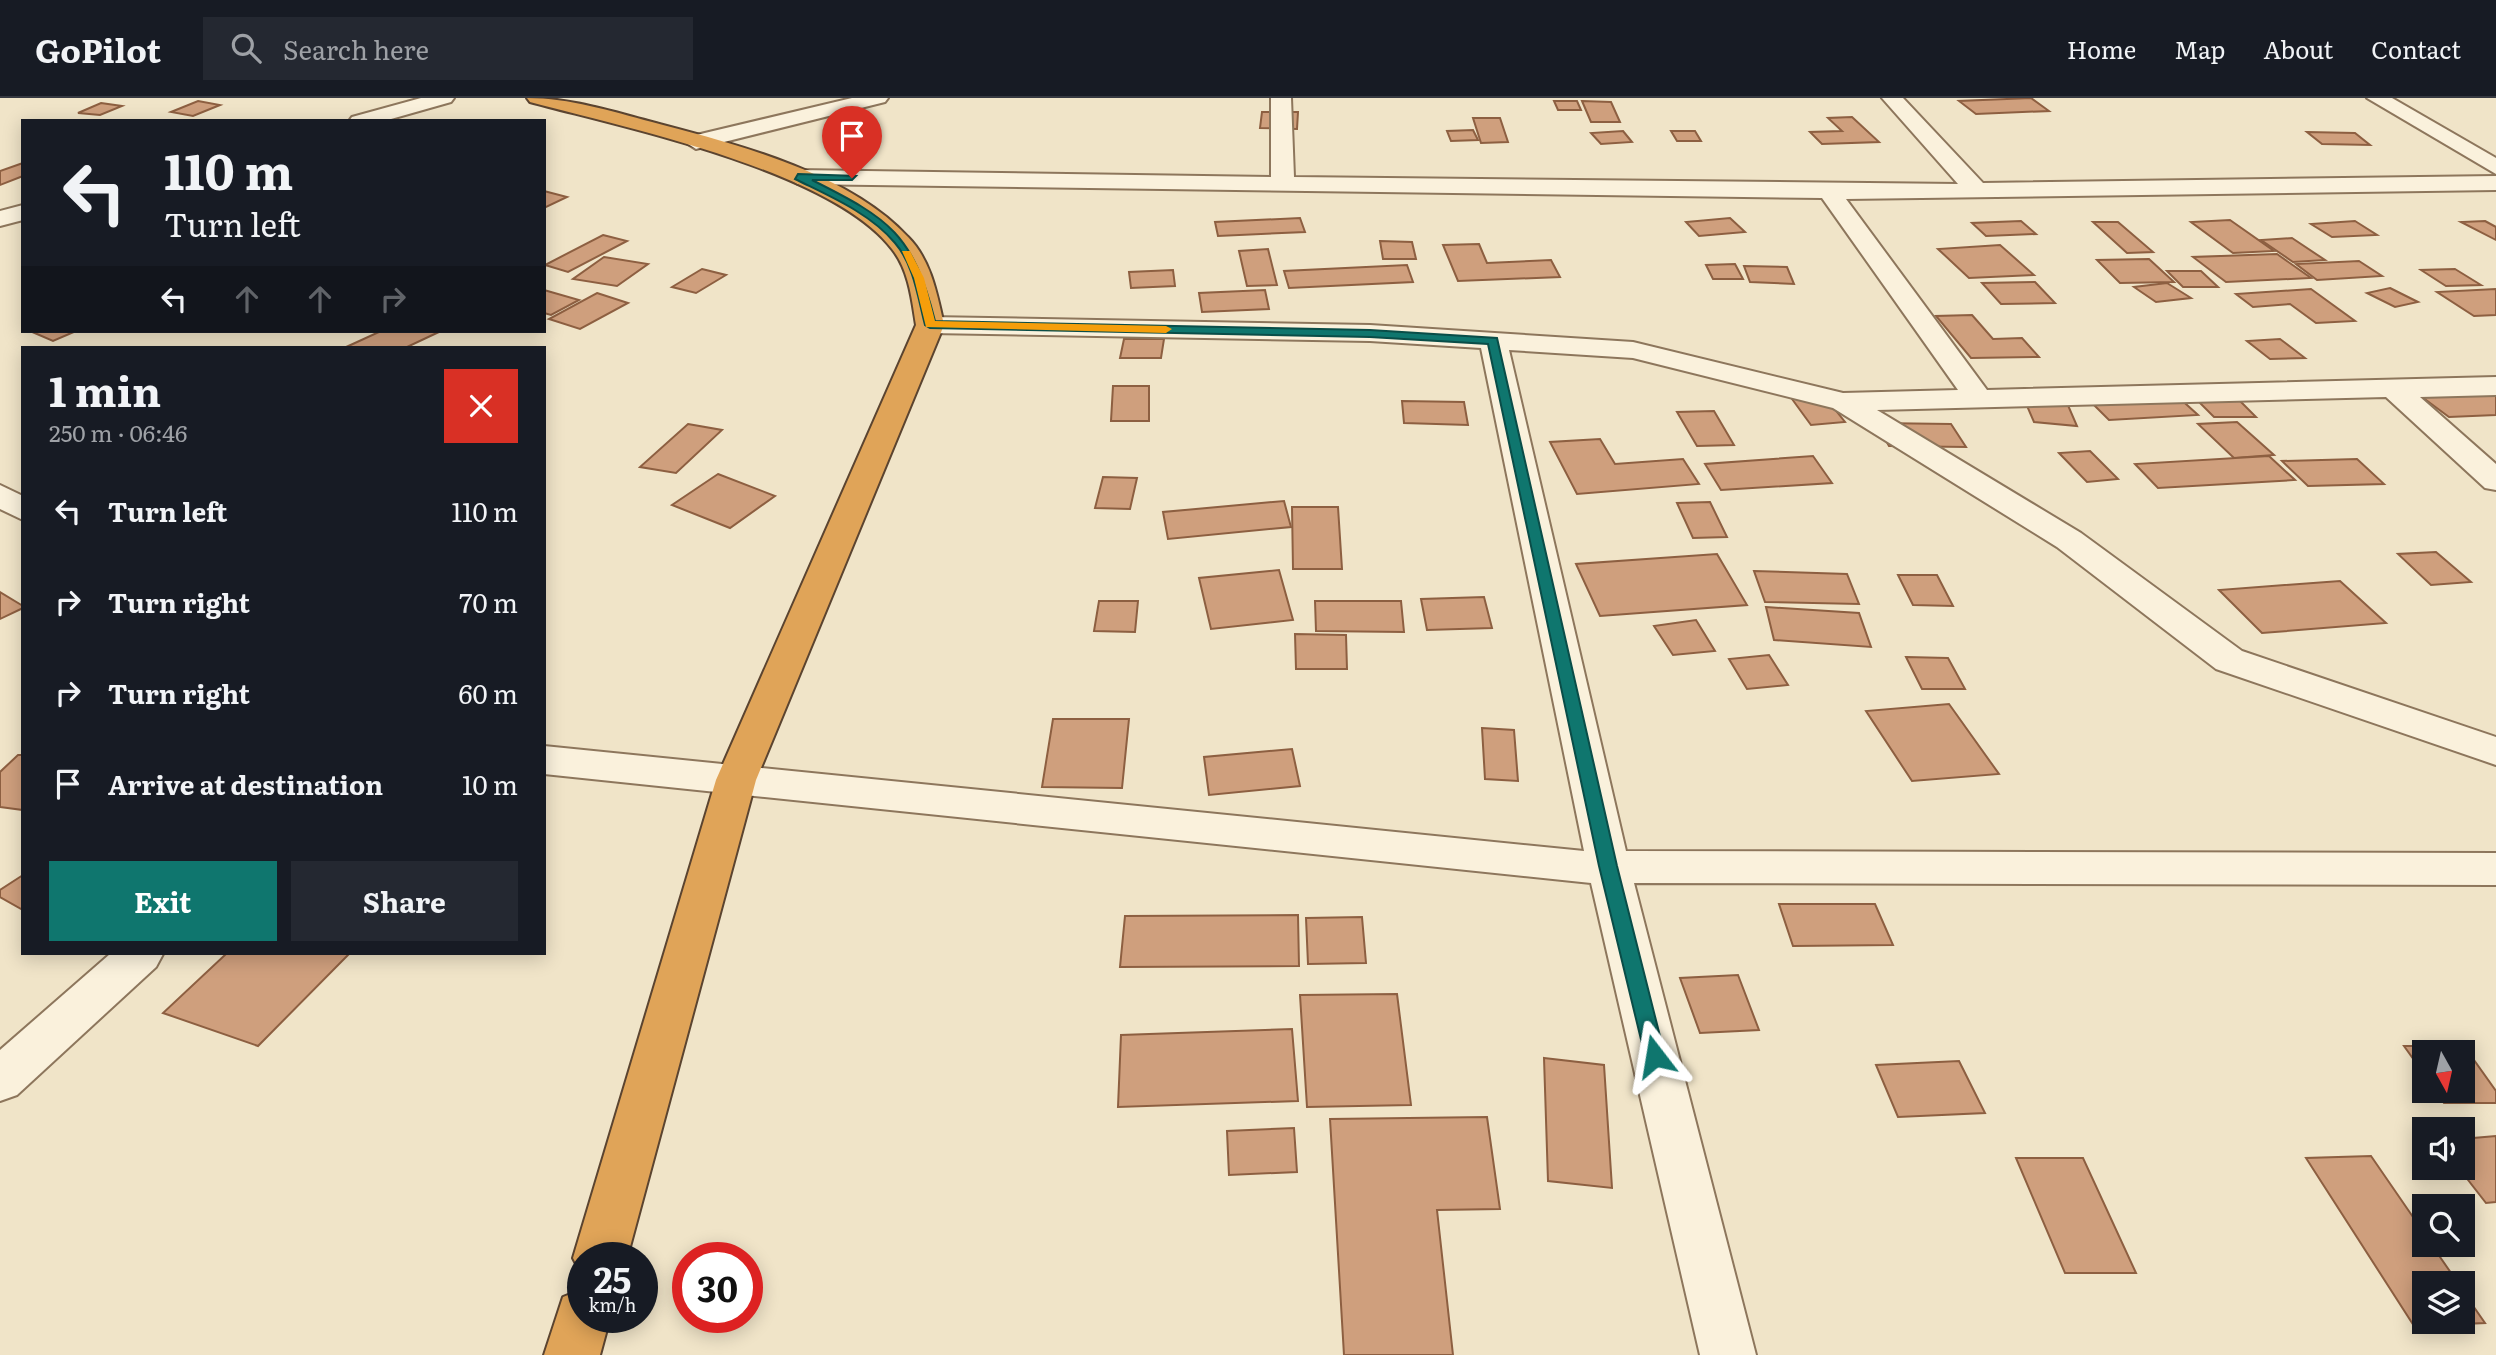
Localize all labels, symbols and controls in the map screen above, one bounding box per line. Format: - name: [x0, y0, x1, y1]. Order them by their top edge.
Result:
- search box: [203, 17, 693, 80]
- text: GoPilot: [35, 24, 161, 73]
- icon: search: [227, 29, 265, 67]
- text: Search here: [283, 29, 429, 68]
- text: Home: [2067, 31, 2136, 66]
- text: Map: [2174, 31, 2225, 66]
- text: About: [2263, 31, 2333, 66]
- text: Contact: [2371, 31, 2461, 66]
- pin: [822, 106, 882, 178]
- icon: arrive: [833, 117, 871, 155]
- text: 110 m: [164, 132, 293, 205]
- icon: left: [49, 147, 140, 238]
- text: Turn left: [164, 199, 301, 247]
- icon: left: [155, 280, 193, 318]
- icon: ahead: [228, 280, 266, 318]
- icon: ahead: [301, 280, 339, 318]
- icon: right: [374, 280, 412, 318]
- text: 1 min: [49, 358, 161, 420]
- button: close: [444, 369, 518, 443]
- text: 250 m · 06:46: [49, 415, 187, 449]
- text: Turn left: [108, 491, 227, 530]
- text: 110 m: [451, 491, 518, 530]
- icon: left: [49, 492, 87, 530]
- text: Turn right: [108, 582, 250, 621]
- text: 70 m: [459, 582, 518, 621]
- icon: right: [49, 583, 87, 621]
- text: Turn right: [108, 673, 250, 712]
- text: 60 m: [459, 673, 518, 712]
- icon: right: [49, 674, 87, 712]
- text: Arrive at destination: [108, 764, 383, 803]
- text: 10 m: [462, 764, 518, 803]
- icon: arrive: [49, 765, 87, 803]
- button: Exit: [49, 861, 277, 941]
- button: Share: [291, 861, 518, 941]
- position arrow: [1618, 1019, 1692, 1093]
- north arrow: [2412, 1040, 2474, 1102]
- map controls: [2412, 1040, 2475, 1334]
- button: sound: [2412, 1117, 2475, 1180]
- button: search: [2412, 1194, 2475, 1257]
- speed limit sign: 30: [672, 1242, 763, 1333]
- text: 25: [594, 1252, 631, 1304]
- button: layers: [2412, 1271, 2475, 1334]
- text: km/h: [589, 1291, 636, 1318]

